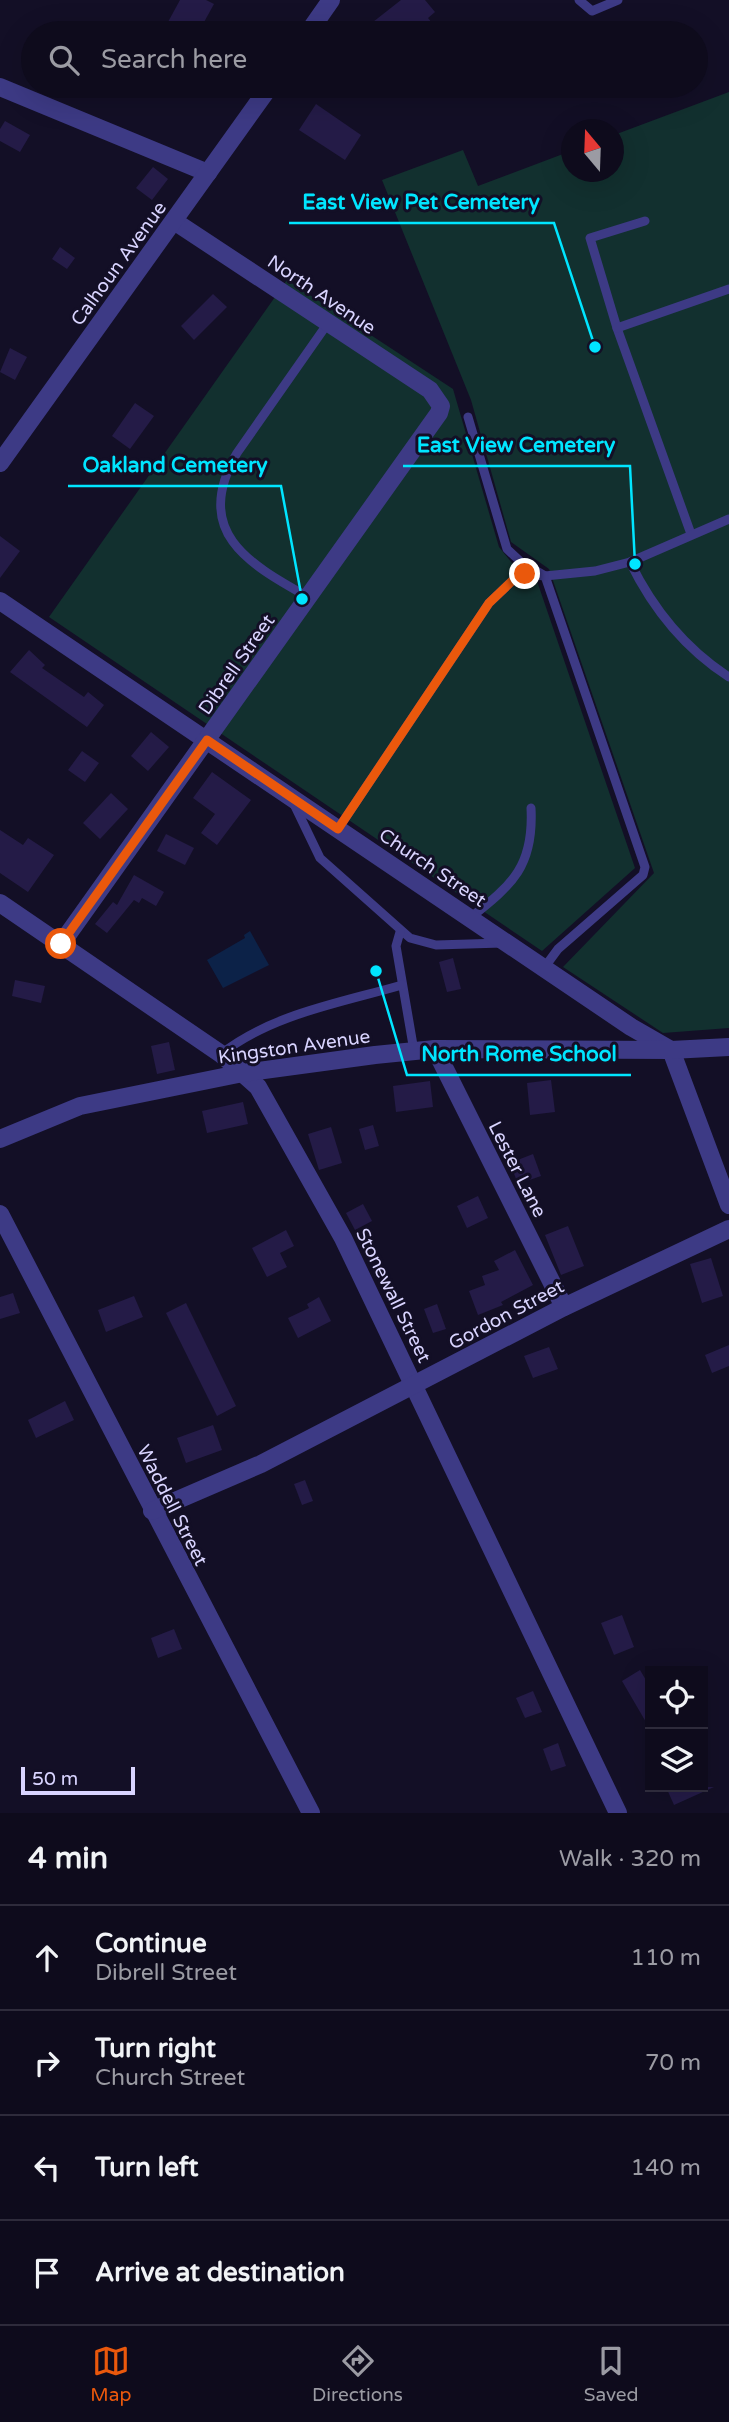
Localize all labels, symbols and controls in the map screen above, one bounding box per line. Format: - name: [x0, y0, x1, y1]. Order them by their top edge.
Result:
- search box: [21, 21, 708, 98]
- icon: search: [45, 41, 83, 79]
- text: Search here: [101, 44, 247, 75]
- north arrow: [561, 119, 624, 182]
- callout: East View Pet Cemetery: [289, 181, 554, 223]
- text: East View Pet Cemetery: [302, 190, 541, 215]
- street label: Calhoun Avenue: [66, 197, 171, 330]
- street label: North Avenue: [263, 251, 380, 339]
- callout: East View Cemetery: [403, 424, 630, 466]
- text: East View Cemetery: [417, 433, 616, 458]
- callout: Oakland Cemetery: [68, 444, 281, 486]
- text: Oakland Cemetery: [82, 453, 268, 478]
- route end: [509, 558, 540, 589]
- street label: Dibrell Street: [194, 610, 279, 719]
- street label: Church Street: [375, 824, 490, 912]
- route start: [45, 928, 76, 959]
- street label: Kingston Avenue: [217, 1025, 372, 1069]
- callout: North Rome School: [407, 1033, 631, 1075]
- text: North Rome School: [421, 1042, 617, 1067]
- street label: Lester Lane: [484, 1118, 551, 1221]
- street label: Stonewall Street: [351, 1225, 435, 1366]
- street label: Gordon Street: [445, 1275, 568, 1354]
- street label: Waddell Street: [132, 1441, 212, 1570]
- map controls: [645, 1666, 708, 1792]
- button: locate: [645, 1666, 708, 1729]
- button: layers: [645, 1729, 708, 1792]
- scale bar: [21, 1764, 135, 1796]
- text: 50 m: [32, 1768, 78, 1790]
- text: 4 min: [28, 1840, 108, 1877]
- text: Walk · 320 m: [559, 1845, 701, 1873]
- text: Continue: [95, 1928, 207, 1959]
- icon: ahead: [28, 1939, 66, 1977]
- text: 110 m: [631, 1944, 701, 1972]
- text: Dibrell Street: [95, 1959, 237, 1987]
- text: Turn right: [95, 2033, 216, 2064]
- icon: right: [28, 2044, 66, 2082]
- text: 70 m: [645, 2049, 701, 2077]
- text: Church Street: [95, 2064, 245, 2092]
- icon: left: [28, 2149, 66, 2187]
- text: Turn left: [95, 2152, 198, 2183]
- text: 140 m: [631, 2154, 701, 2182]
- icon: arrive: [28, 2254, 66, 2292]
- text: Arrive at destination: [95, 2257, 345, 2288]
- tab: Map: [90, 2342, 131, 2406]
- tab: Directions: [312, 2342, 403, 2406]
- tab: Saved: [584, 2342, 639, 2406]

